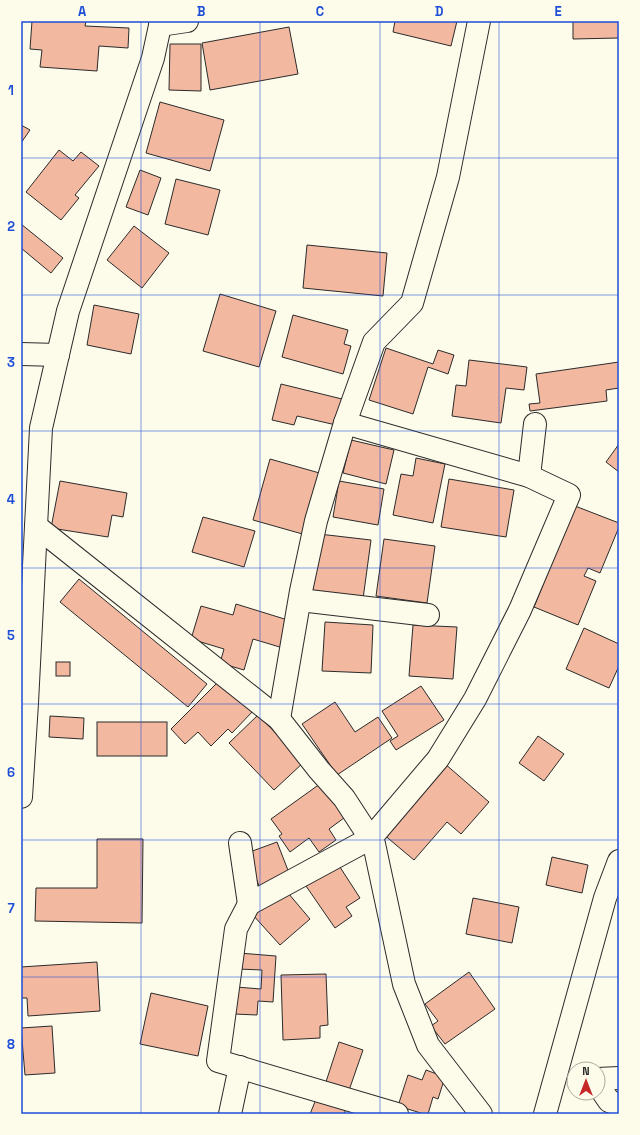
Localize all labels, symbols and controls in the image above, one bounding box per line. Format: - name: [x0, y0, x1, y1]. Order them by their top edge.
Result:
- text: A: [78, 3, 87, 20]
- text: B: [197, 3, 206, 20]
- text: C: [316, 3, 324, 20]
- text: D: [435, 3, 444, 20]
- text: E: [554, 3, 562, 20]
- text: 1: [8, 82, 14, 99]
- text: 2: [7, 218, 15, 235]
- text: 3: [7, 354, 15, 371]
- text: 4: [7, 491, 15, 508]
- text: 5: [7, 627, 15, 644]
- text: 6: [7, 764, 15, 781]
- text: 7: [7, 900, 15, 917]
- text: 8: [7, 1036, 15, 1053]
- north arrow: [566, 1061, 606, 1101]
- text: N: [582, 1064, 590, 1078]

